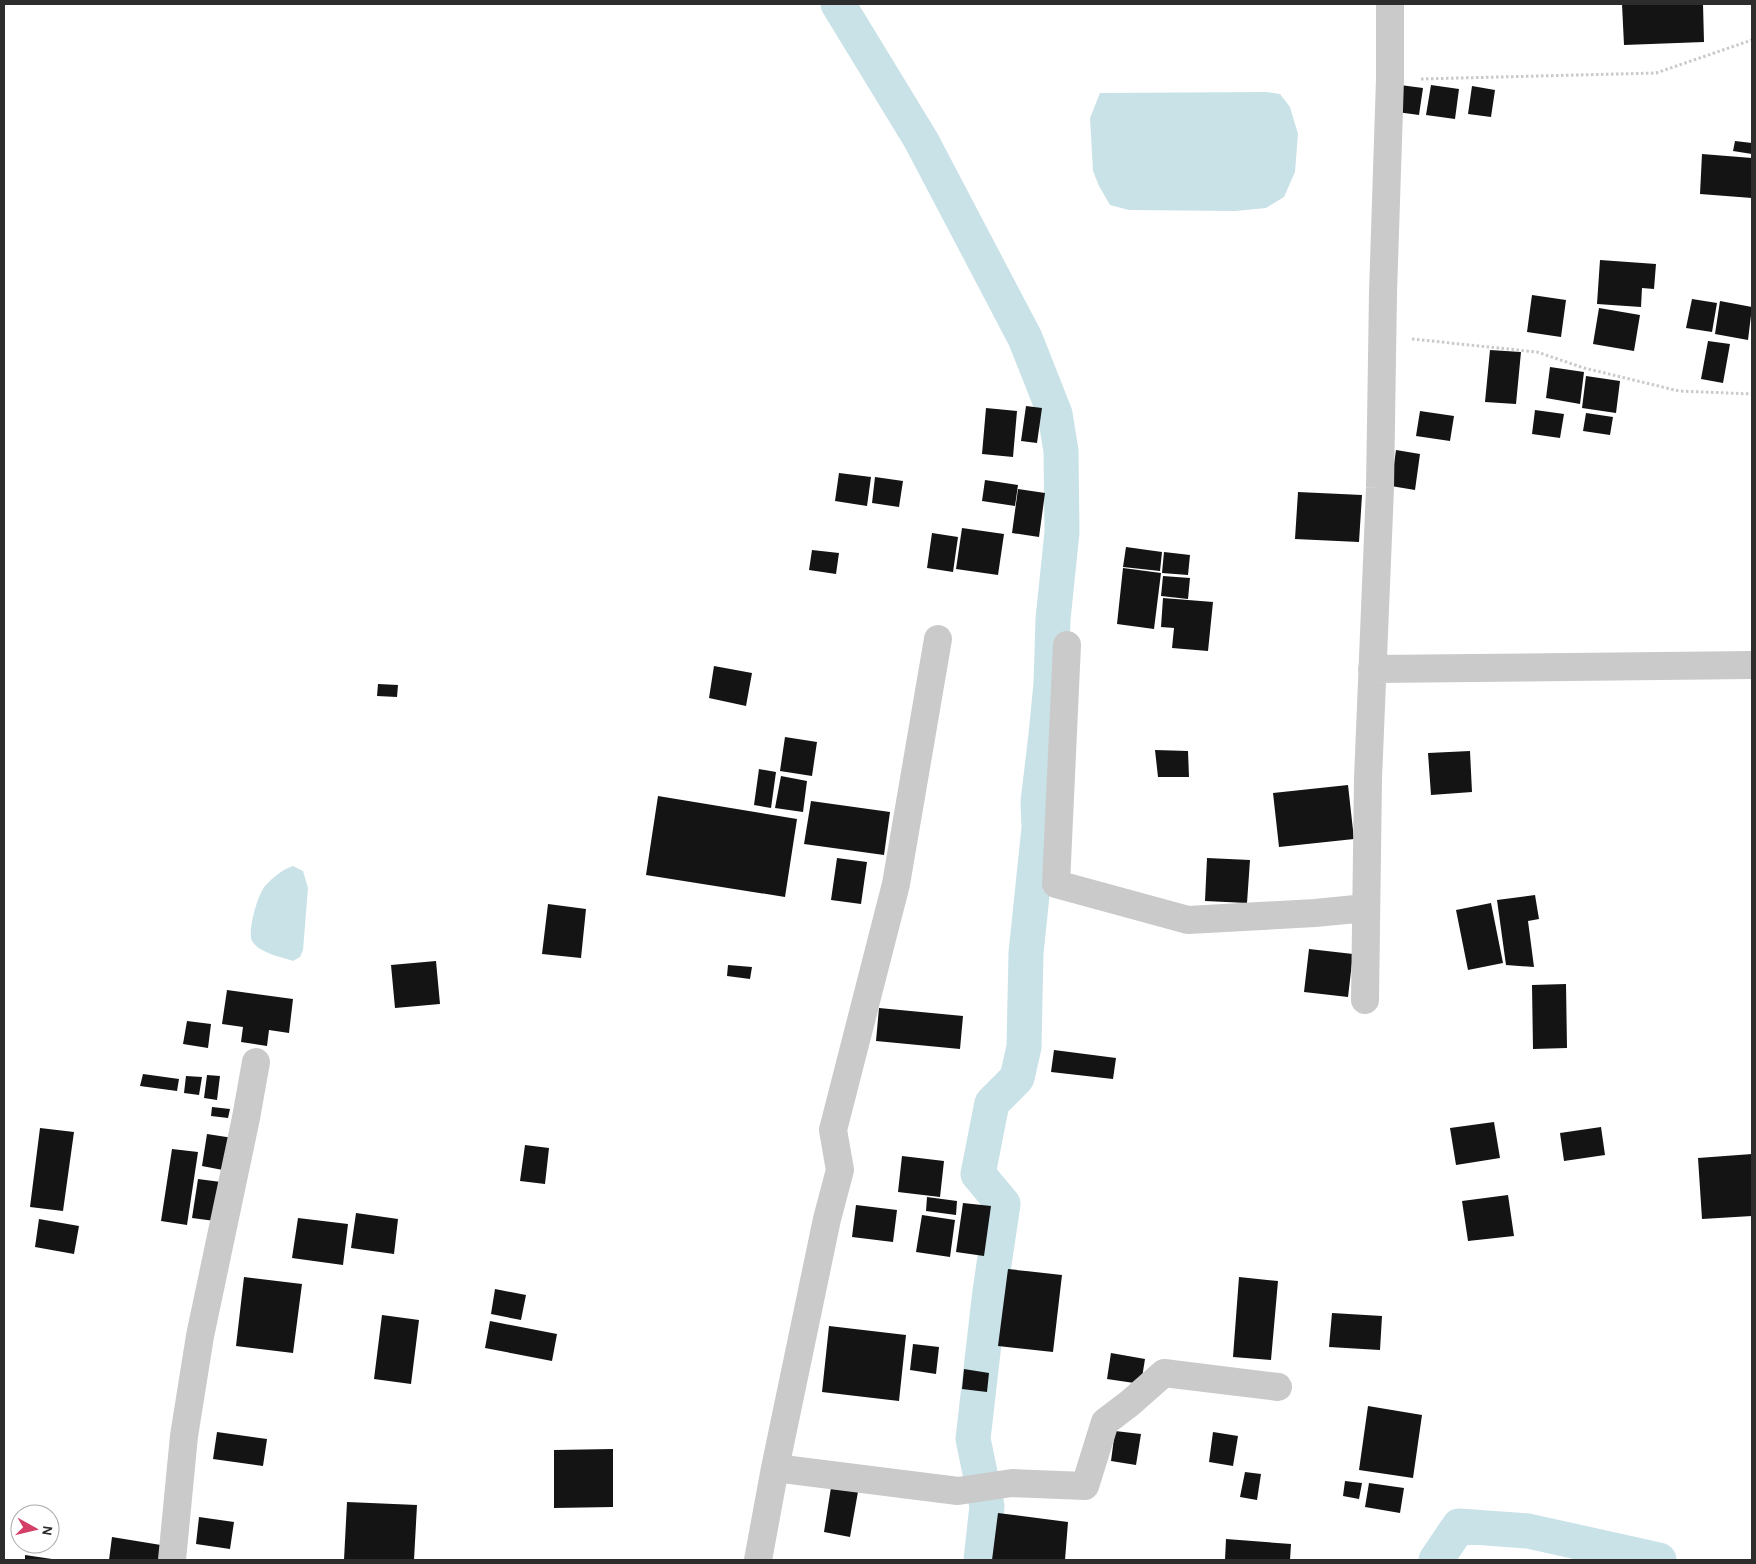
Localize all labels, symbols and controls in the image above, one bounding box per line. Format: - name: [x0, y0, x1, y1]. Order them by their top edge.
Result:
- north arrow: [10, 1504, 60, 1554]
- text: N: [39, 1525, 54, 1536]

